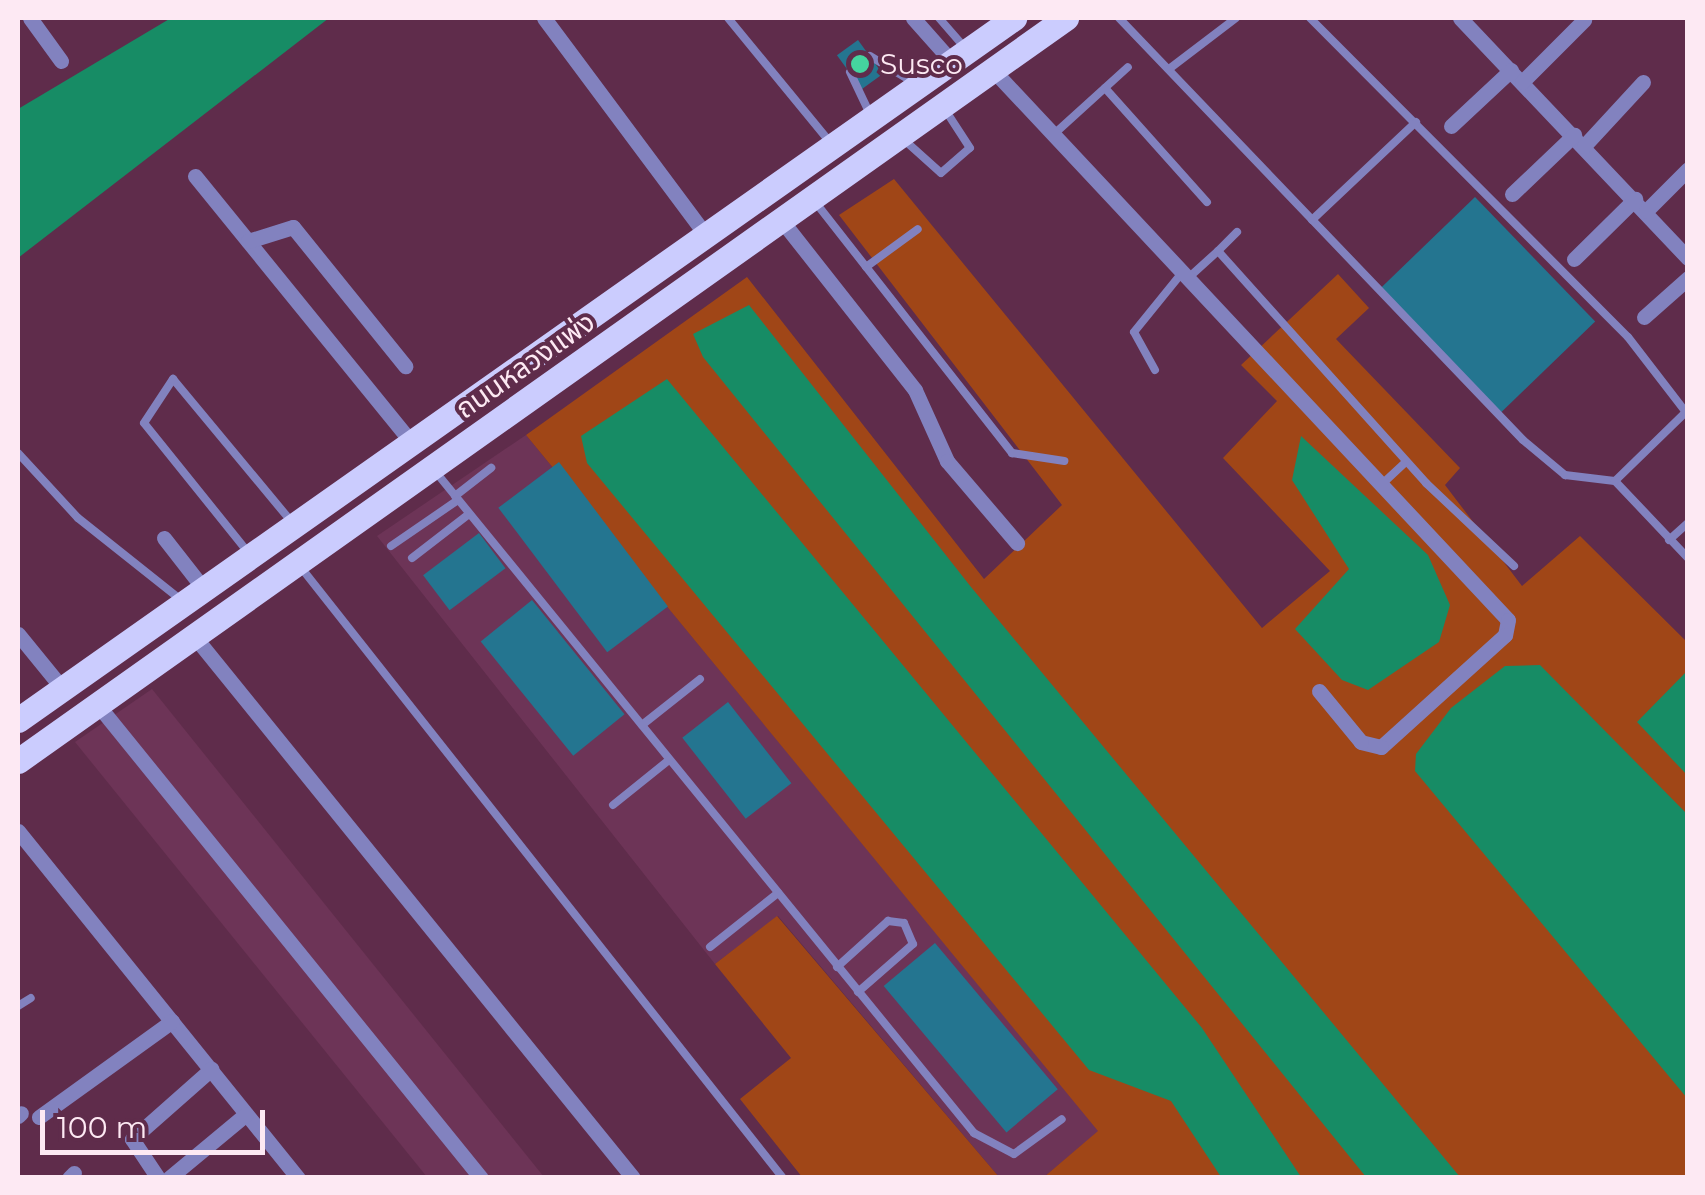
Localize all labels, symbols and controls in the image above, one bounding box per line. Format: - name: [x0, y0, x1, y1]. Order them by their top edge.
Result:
- place label: Susco: [880, 47, 963, 81]
- marker: Susco: [849, 53, 871, 75]
- street label: ถนนหลวงแพ่ง: [449, 305, 601, 425]
- scale bar: [45, 1090, 270, 1152]
- text: 100 m: [57, 1109, 147, 1146]

